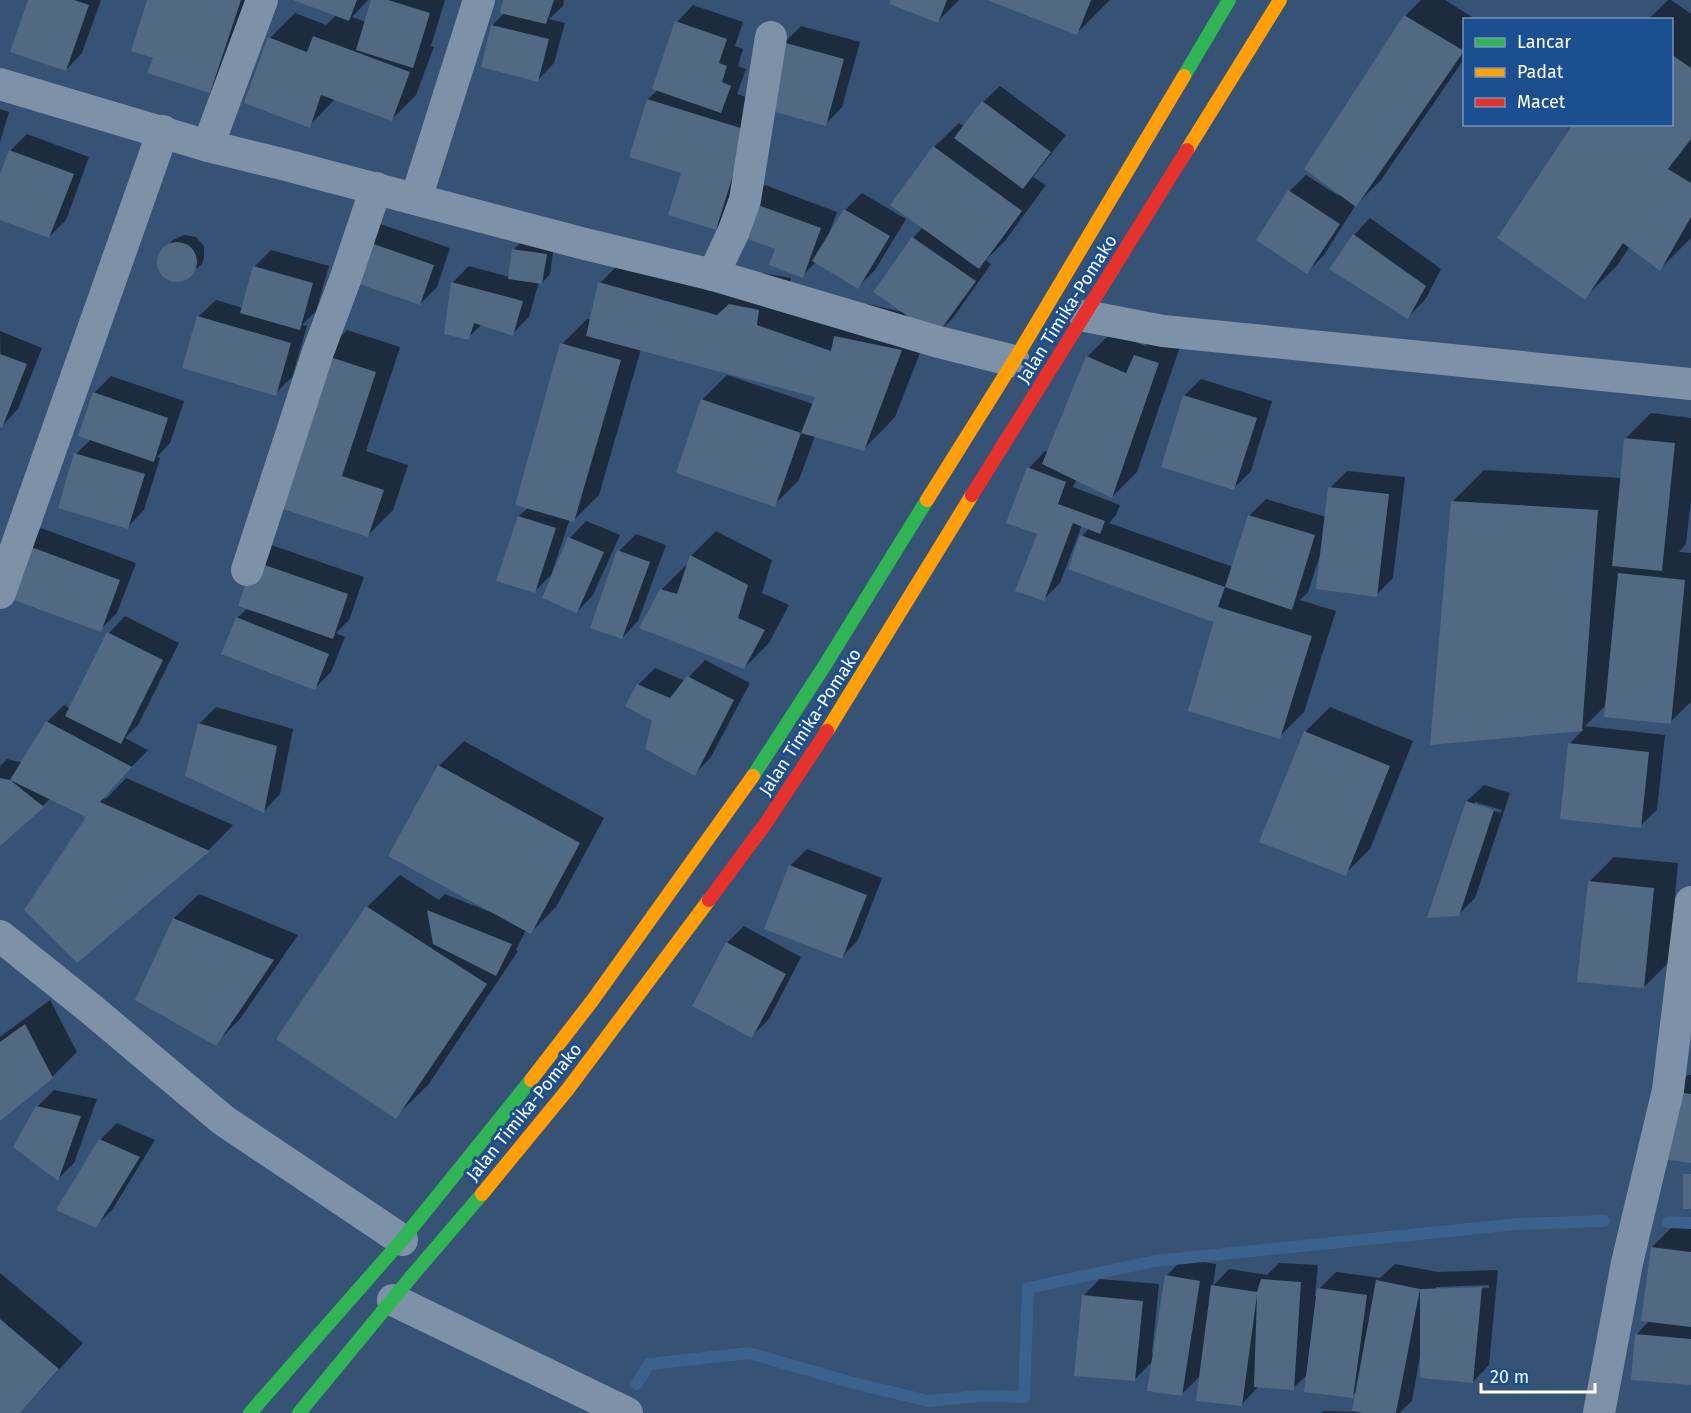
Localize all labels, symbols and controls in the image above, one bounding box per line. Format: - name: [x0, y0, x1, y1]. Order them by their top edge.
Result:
- legend: [1463, 18, 1673, 126]
- text: Lancar: [1517, 31, 1571, 53]
- text: Padat: [1517, 61, 1564, 83]
- text: Macet: [1517, 91, 1566, 113]
- street label: Jalan Timika-Pomako: [1012, 231, 1122, 387]
- street label: Jalan Timika-Pomako: [754, 644, 866, 800]
- street label: Jalan Timika-Pomako: [462, 1039, 586, 1185]
- scale bar: [1481, 1356, 1595, 1394]
- text: 20 m: [1490, 1366, 1529, 1388]

